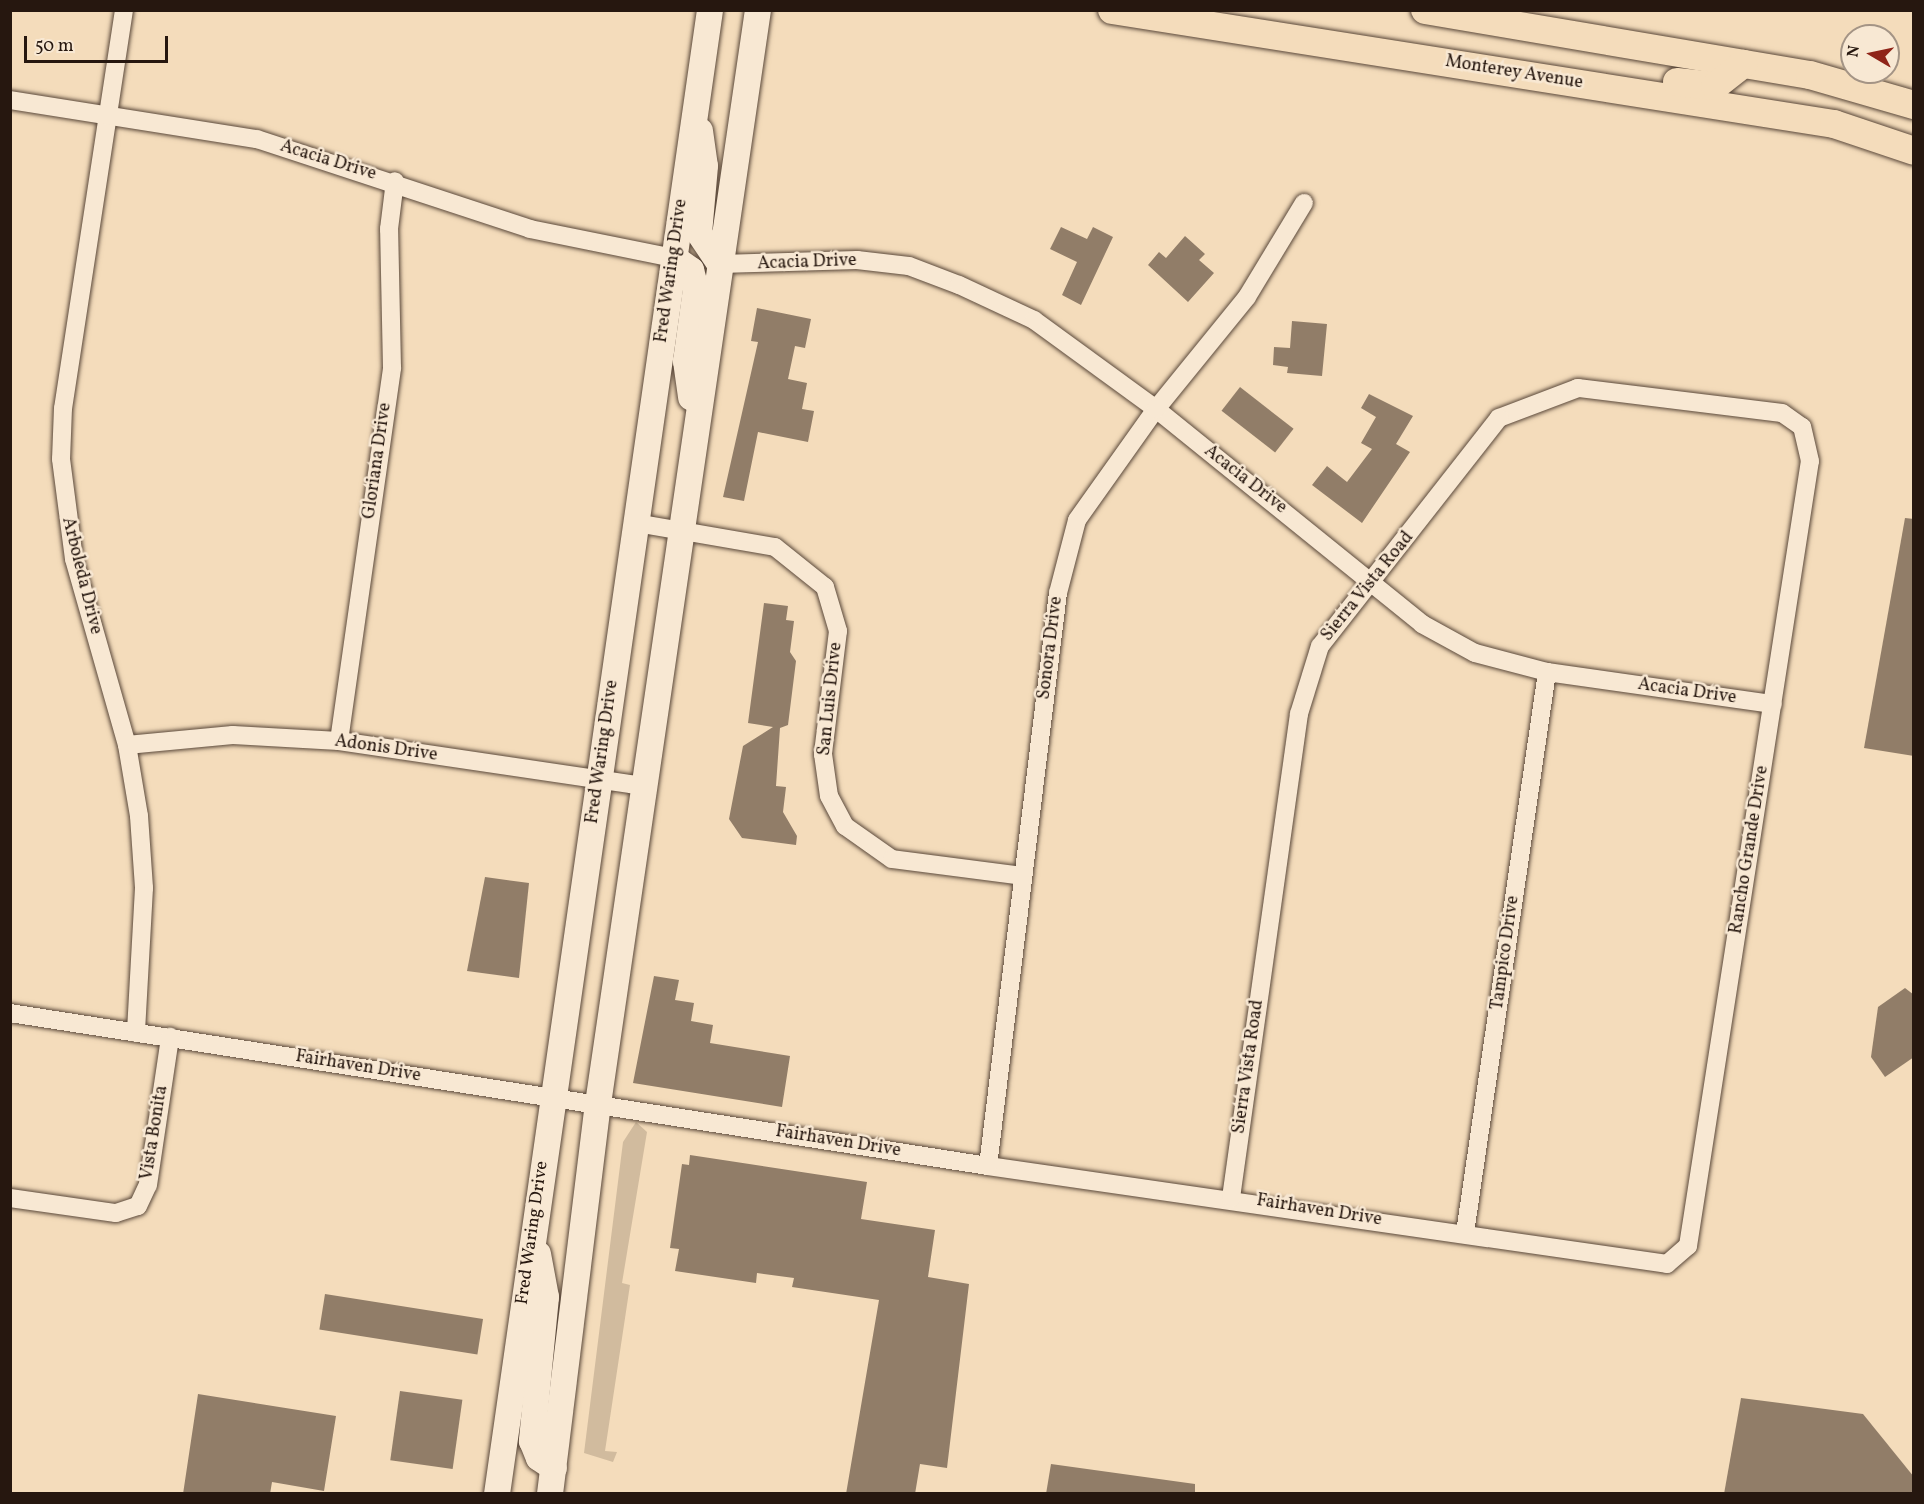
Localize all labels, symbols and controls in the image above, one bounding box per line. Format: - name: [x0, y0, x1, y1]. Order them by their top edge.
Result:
- scale bar: [27, 24, 171, 62]
- north arrow: [1840, 24, 1900, 84]
- text: 50 m: [35, 34, 74, 59]
- text: N: [1842, 44, 1866, 59]
- street label: Monterey Avenue: [1443, 51, 1585, 95]
- street label: Acacia Drive: [277, 136, 379, 186]
- street label: Fred Waring Drive: [651, 197, 693, 345]
- street label: Acacia Drive: [757, 250, 857, 276]
- street label: Gloriana Drive: [359, 401, 397, 521]
- street label: Acacia Drive: [1199, 441, 1291, 519]
- street label: Arboleda Drive: [56, 515, 106, 637]
- street label: Sierra Vista Road: [1317, 528, 1419, 646]
- street label: Sonora Drive: [1034, 595, 1068, 701]
- street label: San Luis Drive: [814, 641, 848, 757]
- street label: Acacia Drive: [1636, 674, 1738, 710]
- street label: Fred Waring Drive: [582, 678, 624, 826]
- street label: Adonis Drive: [333, 731, 439, 767]
- street label: Rancho Grande Drive: [1726, 764, 1774, 936]
- street label: Tampico Drive: [1487, 894, 1525, 1012]
- street label: Sierra Vista Road: [1229, 998, 1269, 1136]
- street label: Fairhaven Drive: [294, 1046, 422, 1088]
- street label: Vista Bonita: [137, 1084, 173, 1182]
- street label: Fairhaven Drive: [774, 1121, 902, 1163]
- street label: Fred Waring Drive: [512, 1159, 554, 1307]
- street label: Fairhaven Drive: [1255, 1190, 1383, 1232]

